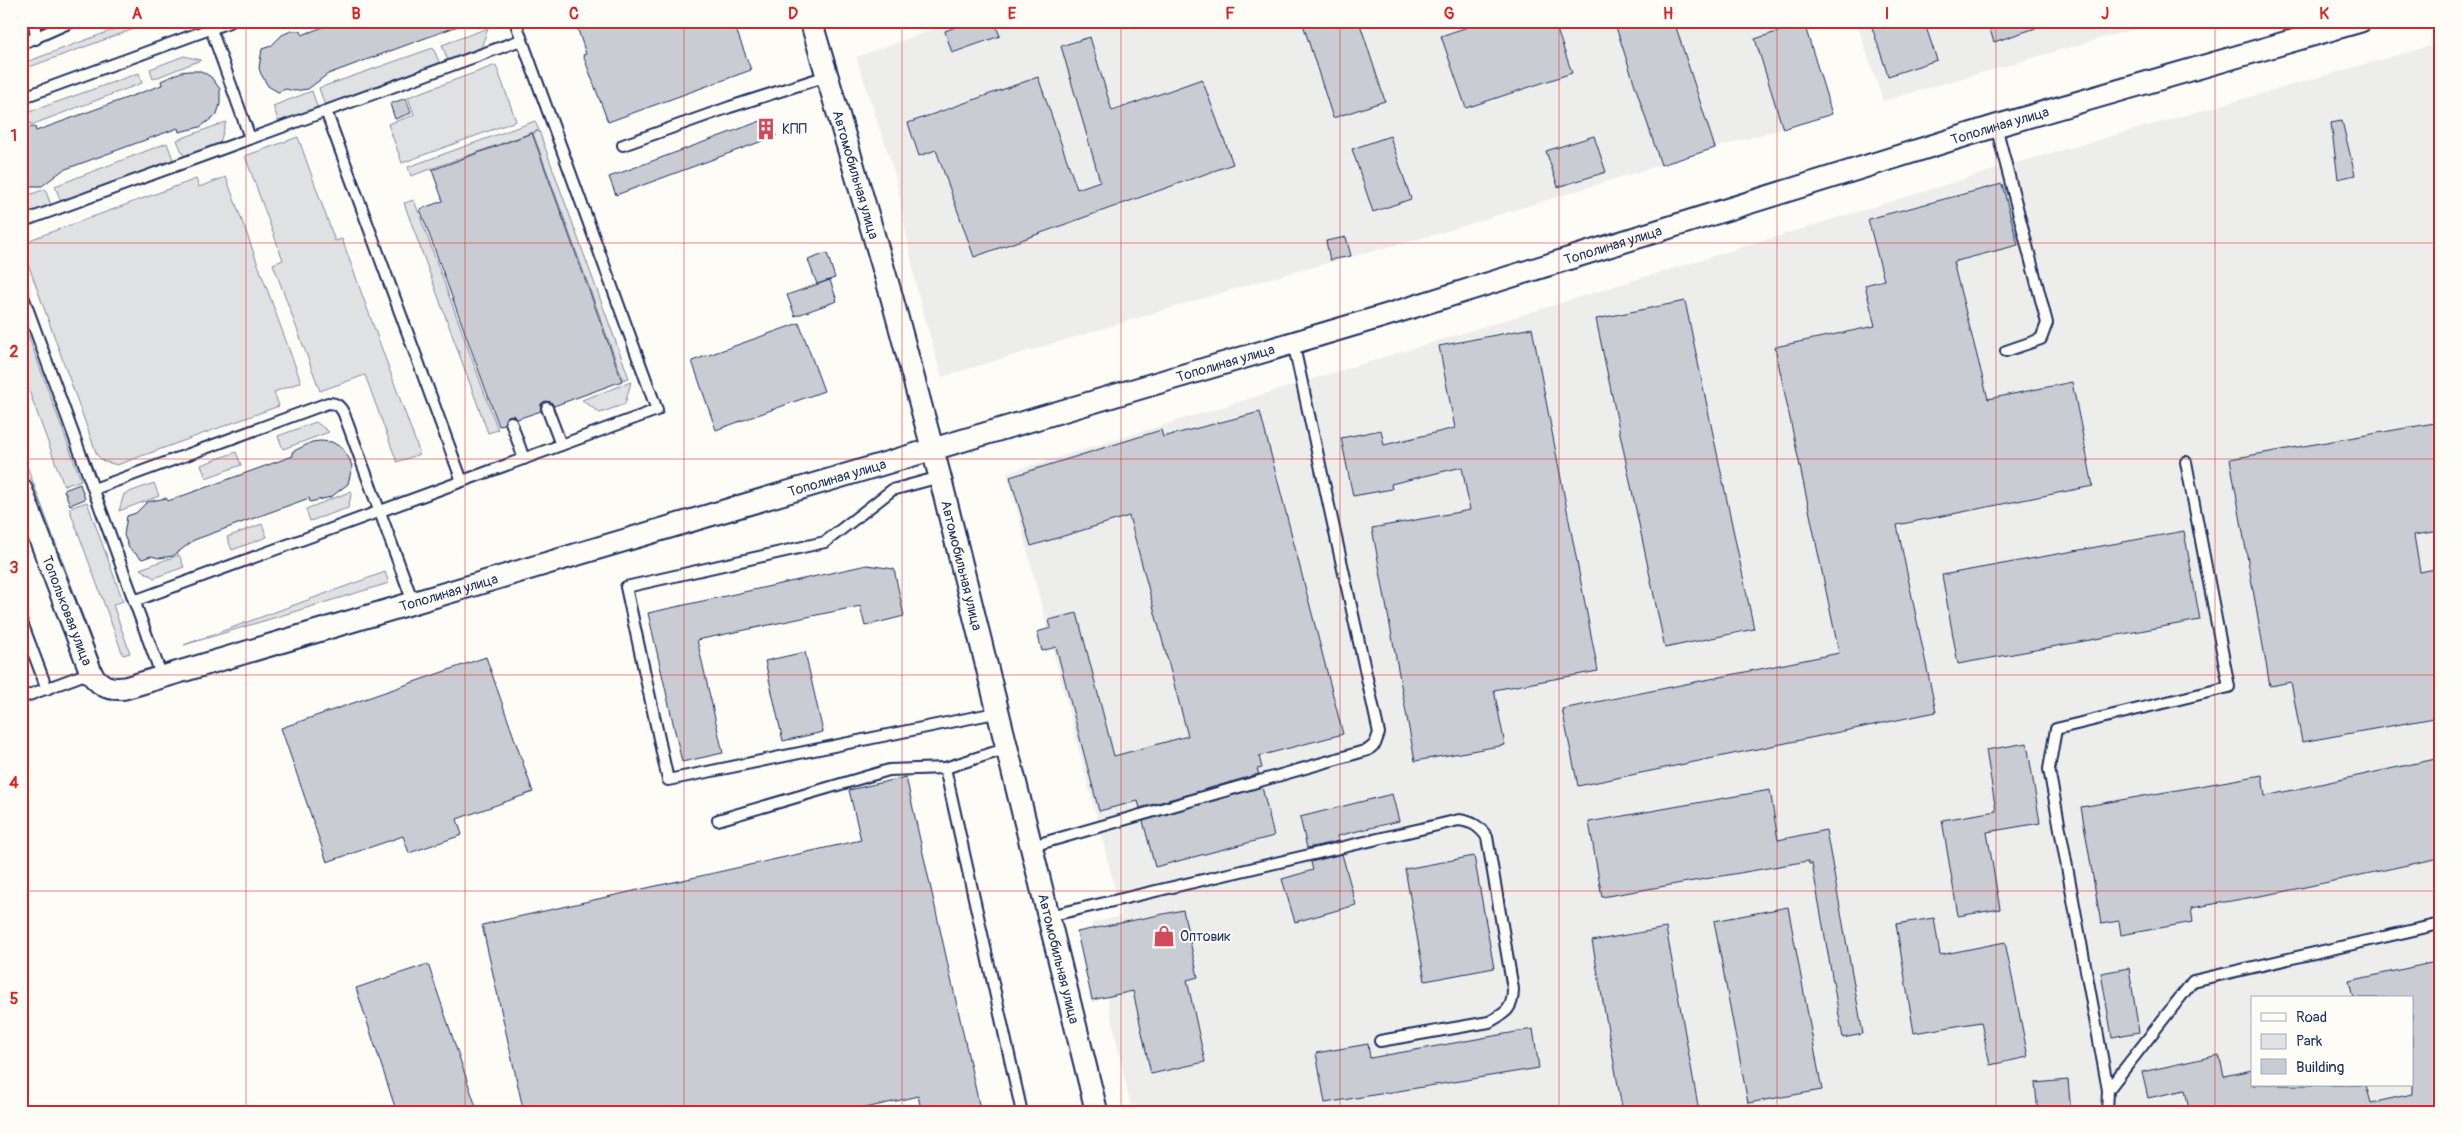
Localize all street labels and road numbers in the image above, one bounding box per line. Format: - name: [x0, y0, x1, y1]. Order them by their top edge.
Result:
- street label: Тополиная улица: [1949, 103, 2051, 148]
- street label: Автомобильная улица: [829, 108, 883, 241]
- street label: Тополиная улица: [1562, 222, 1664, 268]
- street label: Тополиная улица: [1174, 340, 1277, 385]
- street label: Тополиная улица: [786, 455, 888, 500]
- street label: Автомобильная улица: [938, 499, 986, 632]
- street label: Топольковая улица: [39, 553, 96, 668]
- street label: Тополиная улица: [397, 570, 500, 615]
- street label: Автомобильная улица: [1035, 892, 1083, 1025]

